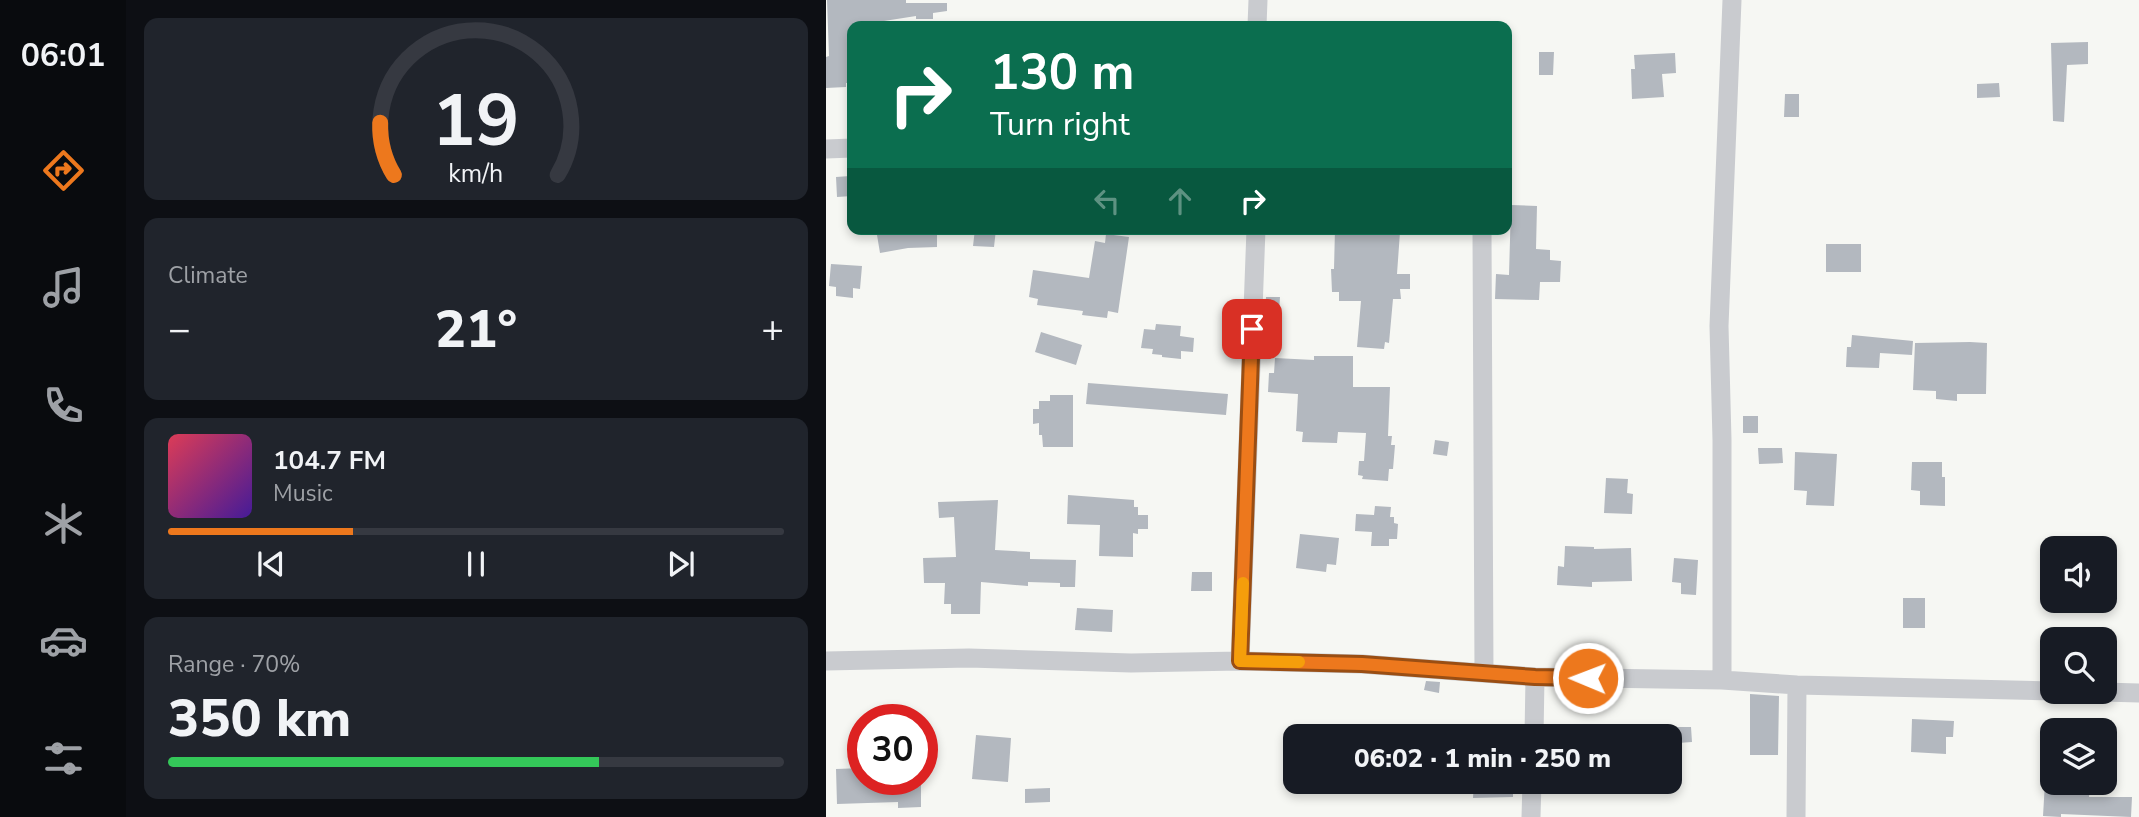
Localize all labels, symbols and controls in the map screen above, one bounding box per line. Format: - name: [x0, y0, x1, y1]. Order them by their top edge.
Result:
- text: 06:01: [21, 34, 105, 77]
- text: 130 m: [990, 39, 1134, 106]
- icon: right: [875, 49, 966, 140]
- text: 19: [432, 71, 520, 171]
- text: Turn right: [990, 103, 1130, 146]
- icon: directions: [39, 146, 88, 195]
- text: km/h: [448, 157, 504, 191]
- icon: left: [1088, 182, 1126, 220]
- icon: ahead: [1161, 182, 1199, 220]
- icon: right: [1234, 182, 1272, 220]
- text: Climate: [168, 260, 248, 291]
- icon: music: [39, 263, 88, 312]
- text: 21°: [435, 294, 517, 365]
- pin: [1222, 299, 1282, 359]
- text: −: [168, 304, 191, 355]
- text: +: [761, 304, 784, 355]
- icon: arrive: [1233, 310, 1271, 348]
- icon: phone: [39, 381, 88, 430]
- text: 104.7 FM: [273, 443, 386, 478]
- text: Music: [273, 478, 333, 509]
- icon: climate: [39, 499, 88, 548]
- map controls: [2040, 536, 2117, 795]
- button: sound: [2040, 536, 2117, 613]
- icon: previous: [252, 545, 290, 583]
- icon: pause: [457, 545, 495, 583]
- icon: next: [662, 545, 700, 583]
- icon: car: [39, 616, 88, 665]
- button: search: [2040, 627, 2117, 704]
- position arrow: [1551, 641, 1625, 715]
- text: Range · 70%: [168, 649, 300, 680]
- text: 350 km: [168, 683, 351, 754]
- speed limit sign: 30: [847, 704, 938, 795]
- button: layers: [2040, 718, 2117, 795]
- icon: filters: [39, 734, 88, 783]
- text: 06:02 · 1 min · 250 m: [1354, 741, 1611, 776]

